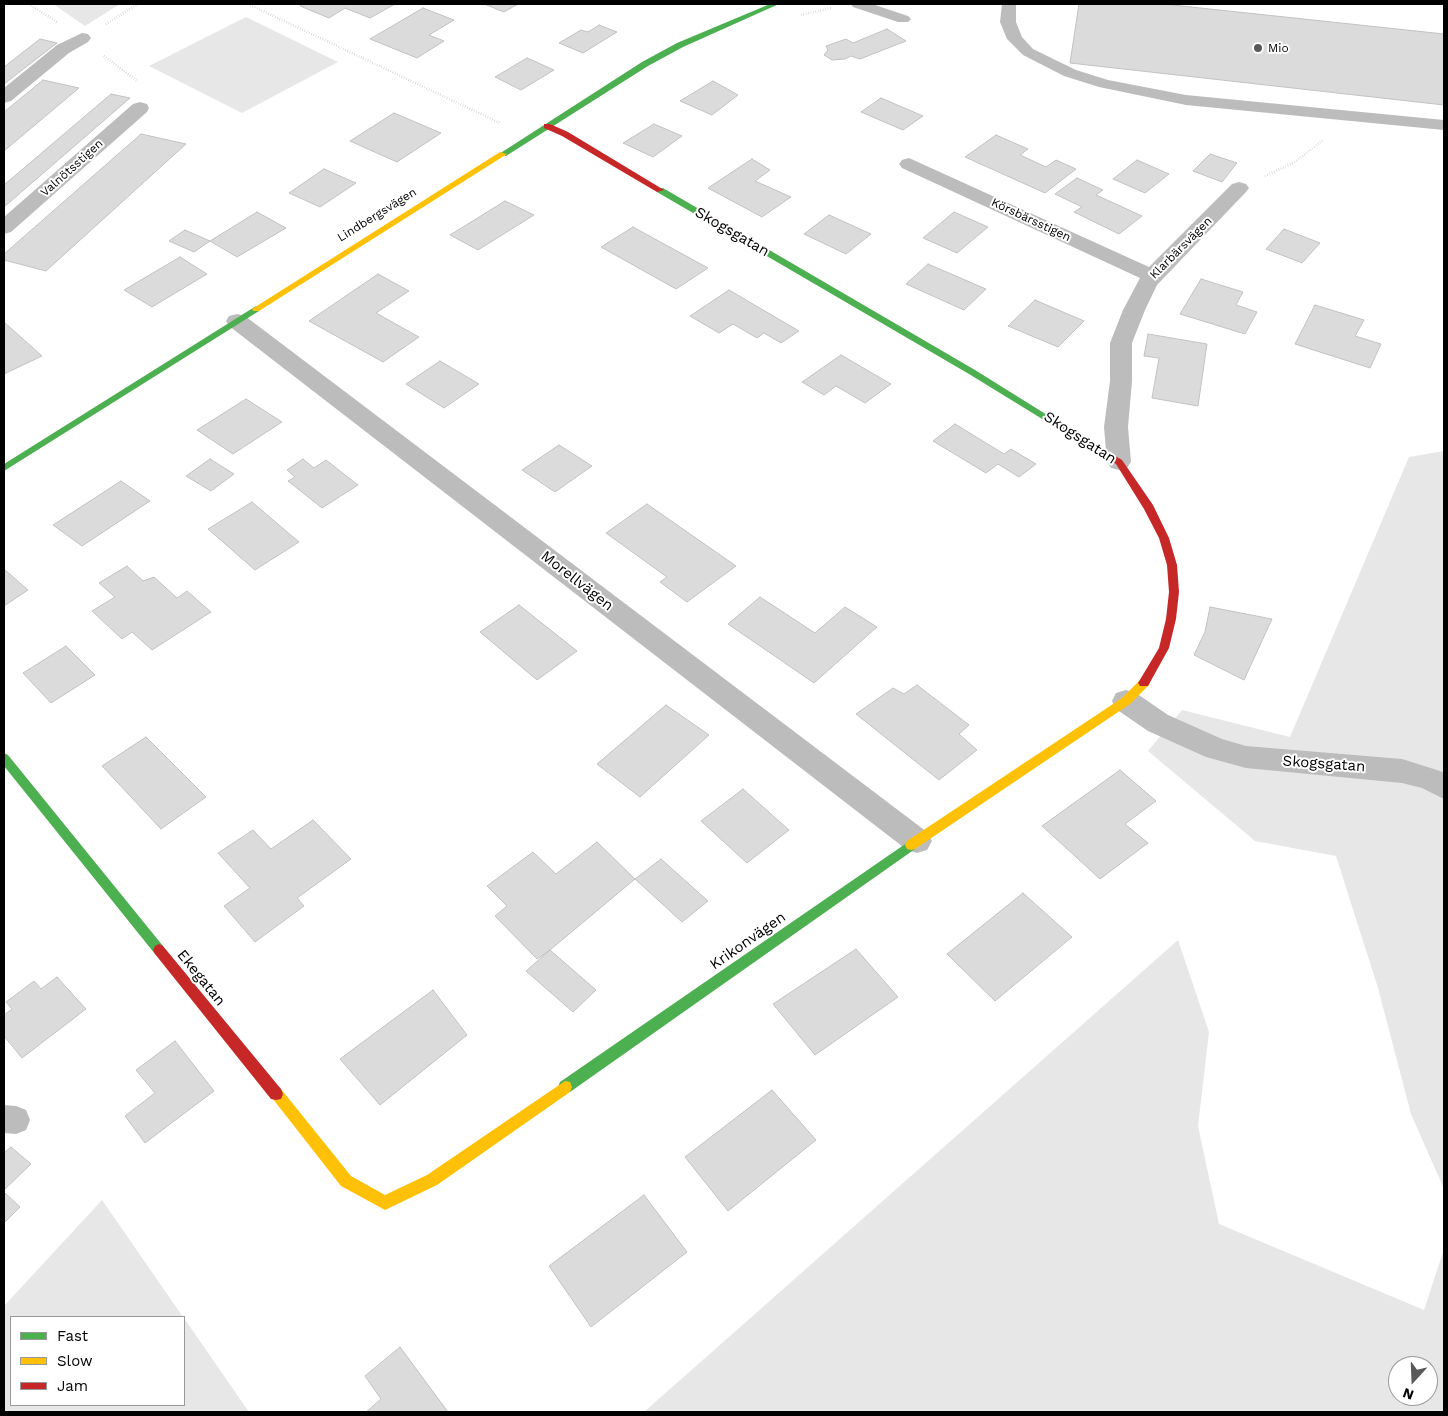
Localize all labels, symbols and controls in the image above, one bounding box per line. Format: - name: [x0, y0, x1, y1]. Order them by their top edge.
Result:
- place label: Mio: [1268, 41, 1289, 55]
- marker: Mio: [1252, 42, 1264, 54]
- street label: Valnötsstigen: [38, 136, 106, 200]
- street label: Lindbergsvägen: [335, 185, 419, 245]
- street label: Körsbärsstigen: [989, 195, 1073, 245]
- street label: Skogsgatan: [692, 203, 772, 261]
- street label: Klarbärsvägen: [1147, 214, 1215, 282]
- street label: Skogsgatan: [1040, 408, 1120, 468]
- street label: Morellvägen: [537, 547, 617, 615]
- street label: Skogsgatan: [1282, 752, 1366, 776]
- street label: Krikonvägen: [707, 908, 789, 974]
- street label: Ekegatan: [173, 946, 229, 1010]
- legend: [10, 1316, 185, 1406]
- text: Fast: [57, 1327, 88, 1345]
- text: Slow: [57, 1352, 93, 1370]
- north arrow: [1388, 1356, 1438, 1406]
- text: Jam: [57, 1377, 88, 1395]
- text: N: [1401, 1385, 1416, 1403]

